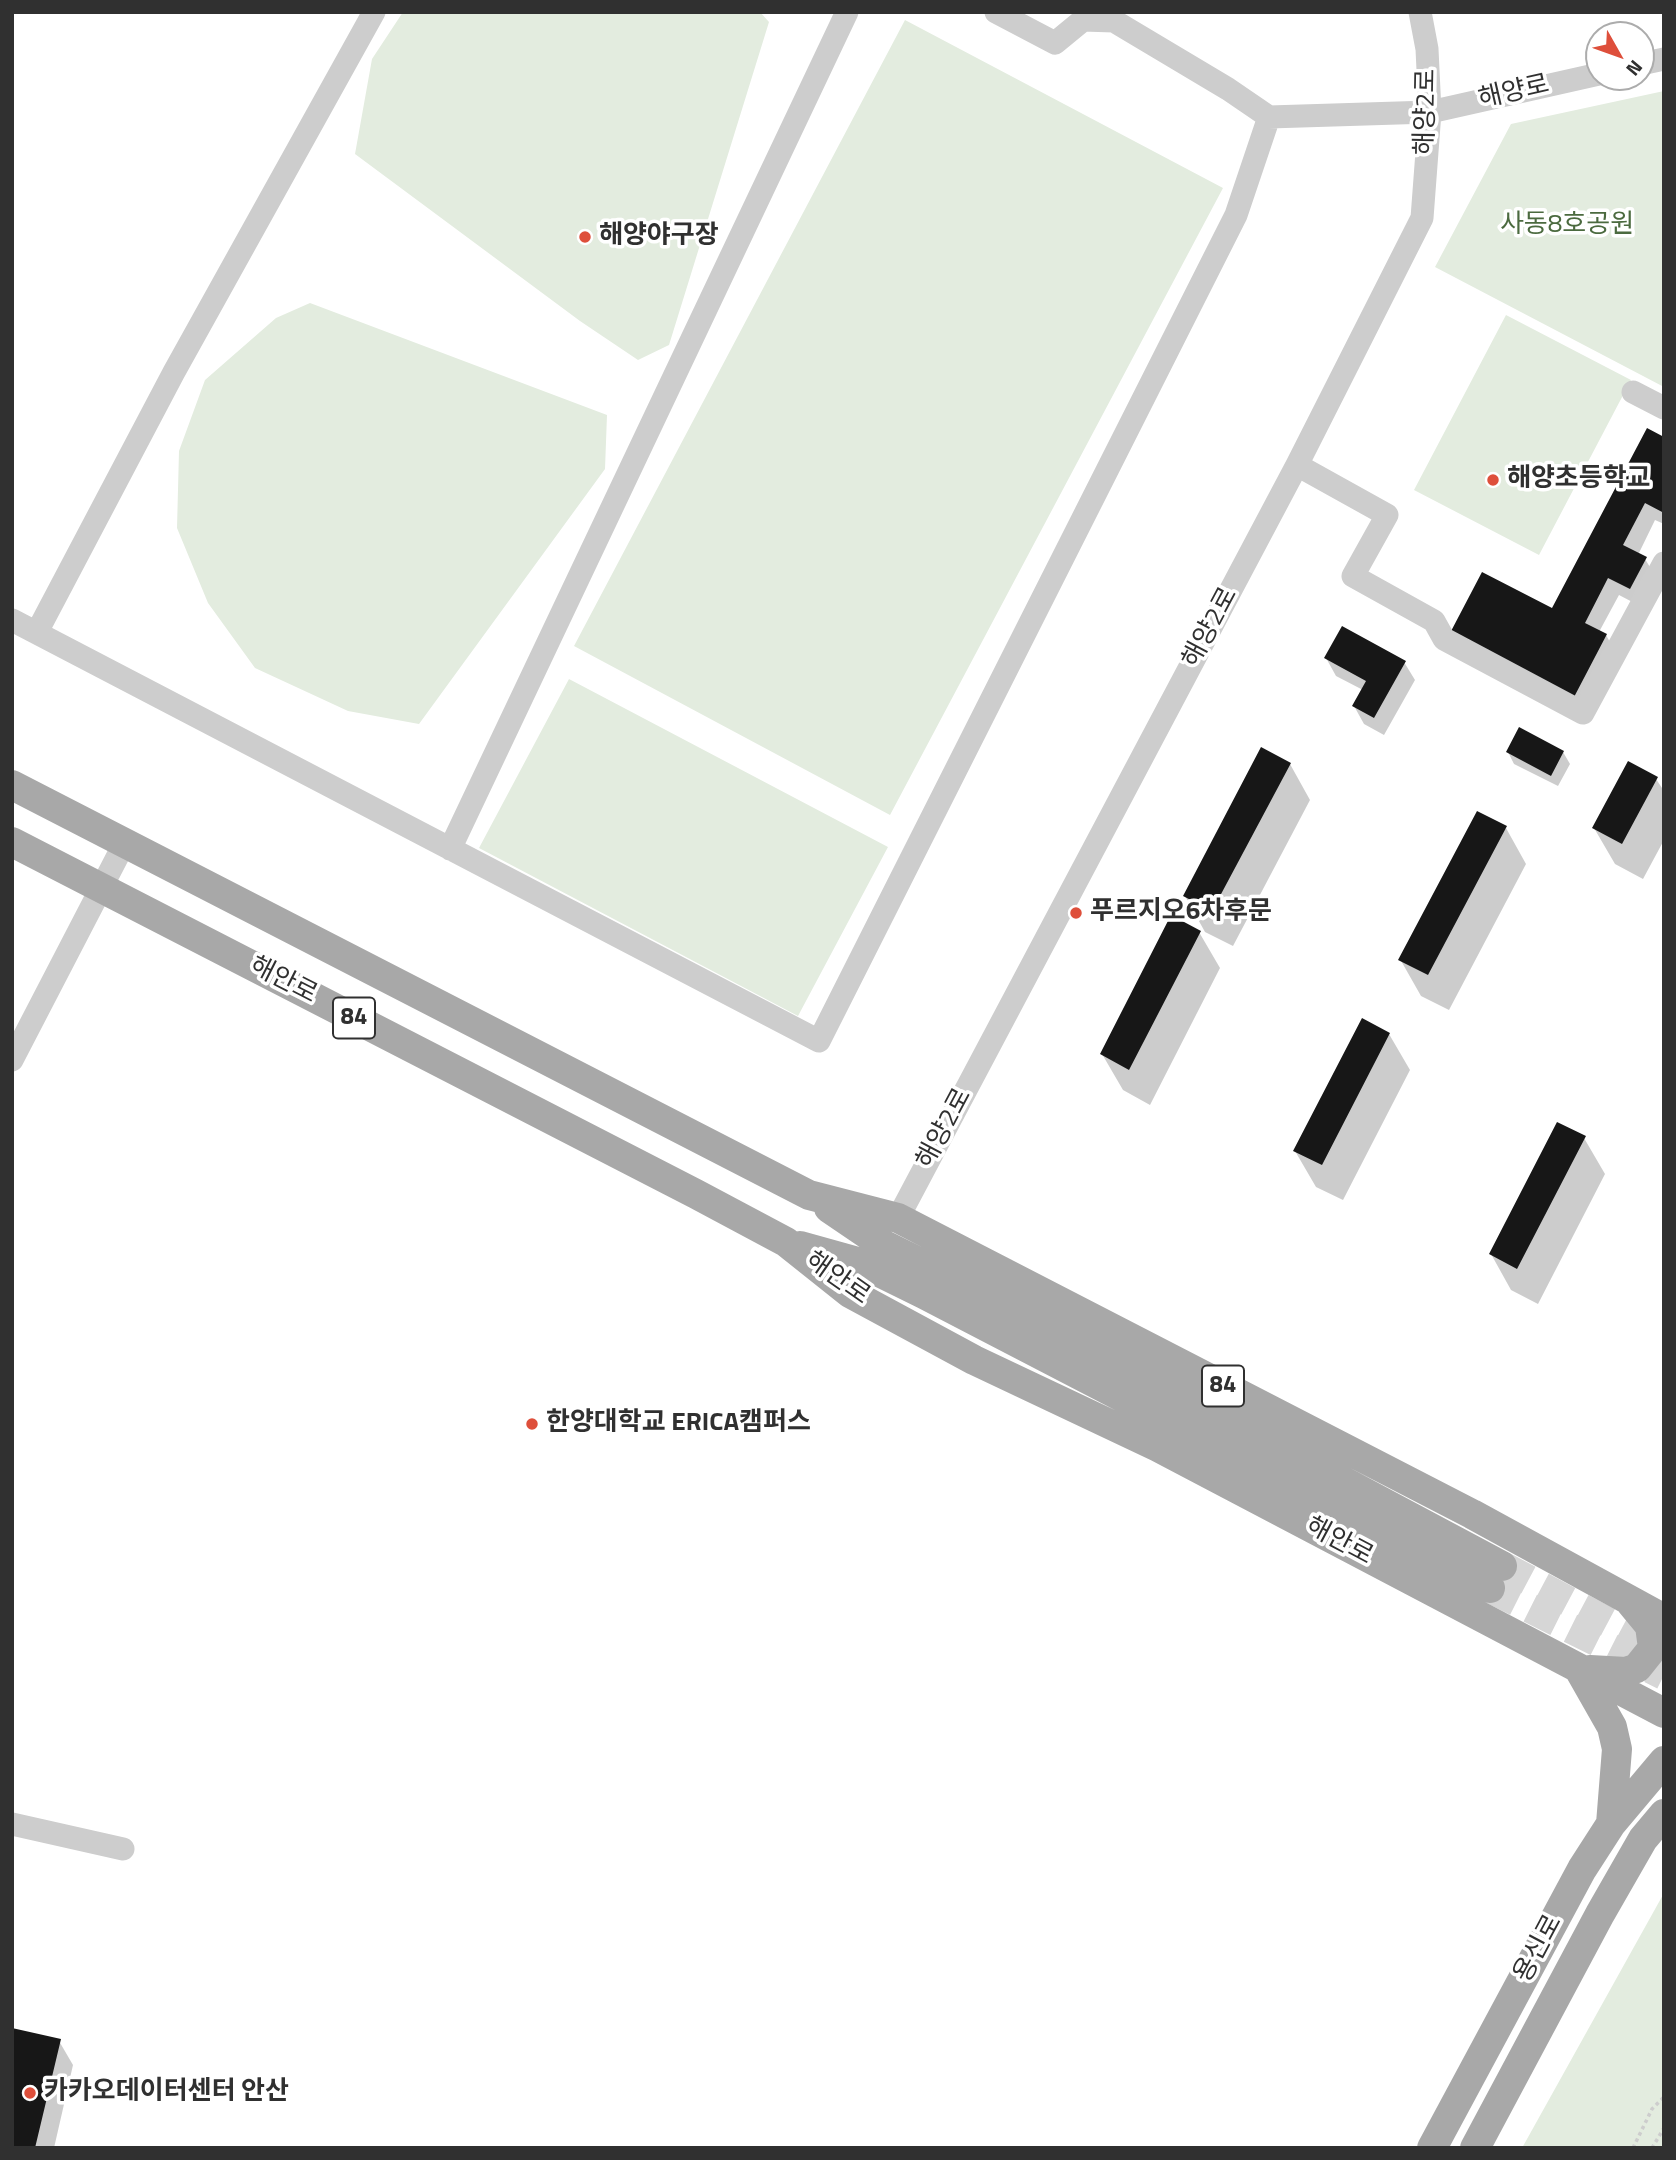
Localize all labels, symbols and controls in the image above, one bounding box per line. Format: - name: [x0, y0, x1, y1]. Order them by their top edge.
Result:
- north arrow: [1585, 21, 1655, 91]
- text: N: [1620, 54, 1650, 83]
- street label: 해양2로: [1411, 69, 1443, 155]
- street label: 해양로: [1476, 70, 1552, 116]
- park label: 사동8호공원: [1500, 210, 1634, 242]
- place label: 해양야구장: [599, 221, 719, 253]
- marker: 해양야구장: [577, 229, 593, 245]
- place label: 해양초등학교: [1507, 464, 1651, 496]
- marker: 해양초등학교: [1485, 472, 1501, 488]
- street label: 해양2로: [1177, 583, 1245, 673]
- place label: 푸르지오6차후문: [1090, 897, 1272, 929]
- marker: 푸르지오6차후문: [1068, 905, 1084, 921]
- street label: 해안로: [244, 951, 322, 1011]
- road number: 84: [333, 998, 375, 1038]
- street label: 해양2로: [911, 1084, 979, 1174]
- street label: 해안로: [799, 1246, 875, 1312]
- road number: 84: [1202, 1366, 1244, 1406]
- place label: 한양대학교 ERICA캠퍼스: [546, 1408, 811, 1440]
- marker: 한양대학교 ERICA캠퍼스: [524, 1416, 540, 1432]
- street label: 해안로: [1300, 1511, 1378, 1573]
- street label: 용신로: [1508, 1910, 1570, 1988]
- place label: 카카오데이터센터 안산: [44, 2077, 289, 2109]
- marker: 카카오데이터센터 안산: [22, 2085, 38, 2101]

